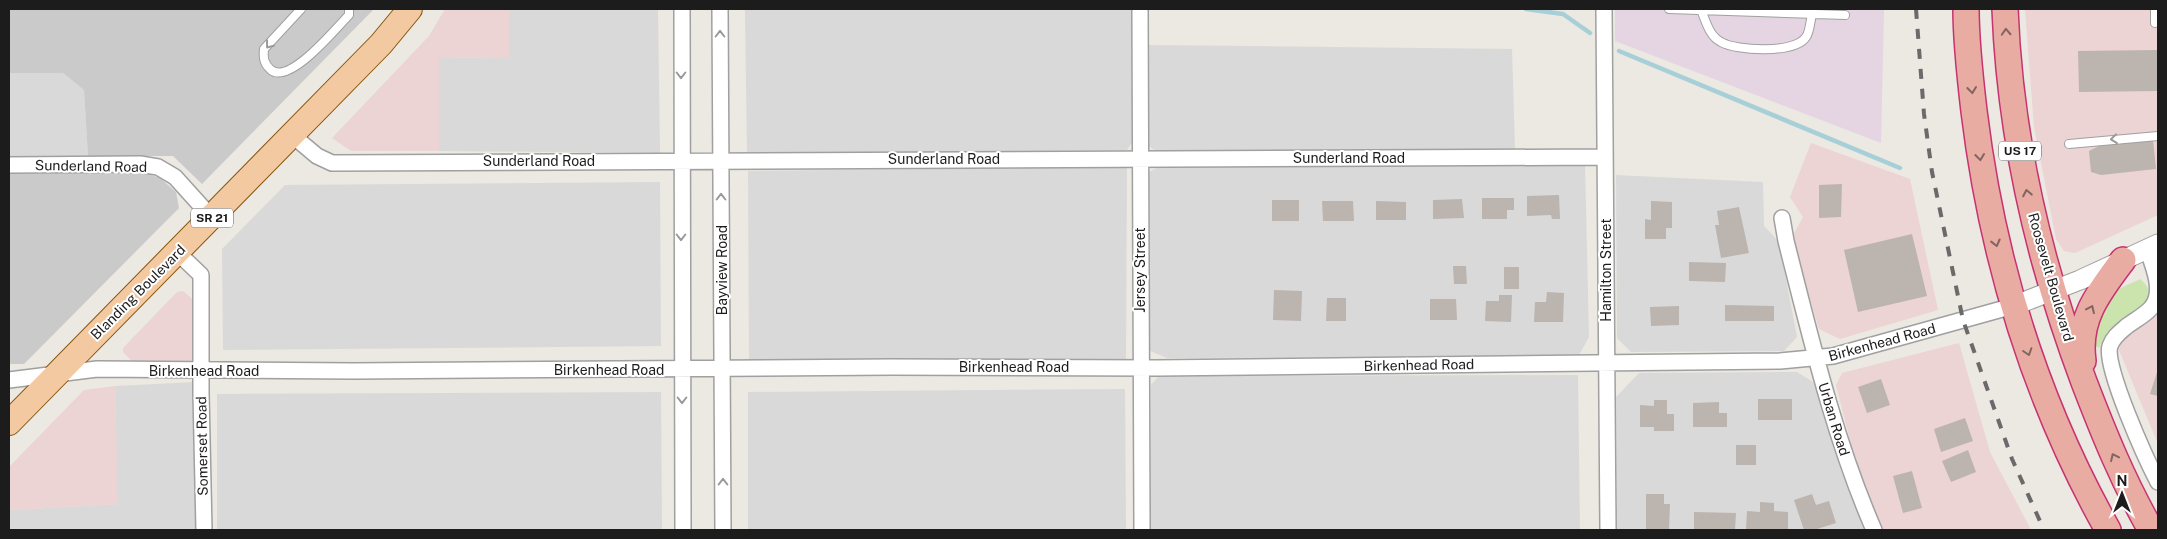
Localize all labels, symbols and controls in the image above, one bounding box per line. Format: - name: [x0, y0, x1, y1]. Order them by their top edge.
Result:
- one-way arrow: [2001, 28, 2012, 36]
- one-way arrow: [715, 30, 725, 38]
- one-way arrow: [266, 39, 275, 49]
- one-way arrow: [676, 72, 686, 79]
- one-way arrow: [1966, 86, 1977, 94]
- one-way arrow: [2109, 133, 2117, 144]
- road number: US 17: [1999, 142, 2041, 160]
- street label: Sunderland Road: [1293, 150, 1405, 166]
- street label: Sunderland Road: [888, 151, 1000, 167]
- street label: Sunderland Road: [483, 153, 595, 169]
- one-way arrow: [1974, 153, 1985, 161]
- street label: Sunderland Road: [35, 157, 147, 175]
- one-way arrow: [2022, 189, 2033, 198]
- one-way arrow: [716, 192, 726, 200]
- road number: SR 21: [191, 208, 233, 228]
- street label: Roosevelt Boulevard: [2025, 211, 2077, 343]
- street label: Hamilton Street: [1598, 218, 1614, 322]
- street label: Bayview Road: [714, 225, 730, 315]
- street label: Jersey Street: [1132, 227, 1148, 313]
- one-way arrow: [676, 234, 686, 242]
- one-way arrow: [1991, 239, 2001, 247]
- street label: Blanding Boulevard: [87, 241, 189, 343]
- one-way arrow: [2084, 305, 2095, 314]
- street label: Birkenhead Road: [1827, 320, 1937, 364]
- one-way arrow: [2022, 348, 2032, 356]
- street label: Birkenhead Road: [1364, 356, 1474, 374]
- street label: Birkenhead Road: [959, 359, 1069, 375]
- street label: Birkenhead Road: [554, 362, 664, 378]
- street label: Birkenhead Road: [149, 363, 259, 379]
- street label: Urban Road: [1815, 380, 1853, 458]
- street label: Somerset Road: [193, 396, 211, 496]
- one-way arrow: [677, 396, 687, 404]
- one-way arrow: [2111, 454, 2121, 463]
- north arrow: [2097, 469, 2147, 519]
- text: N: [2117, 473, 2127, 489]
- one-way arrow: [718, 477, 728, 485]

